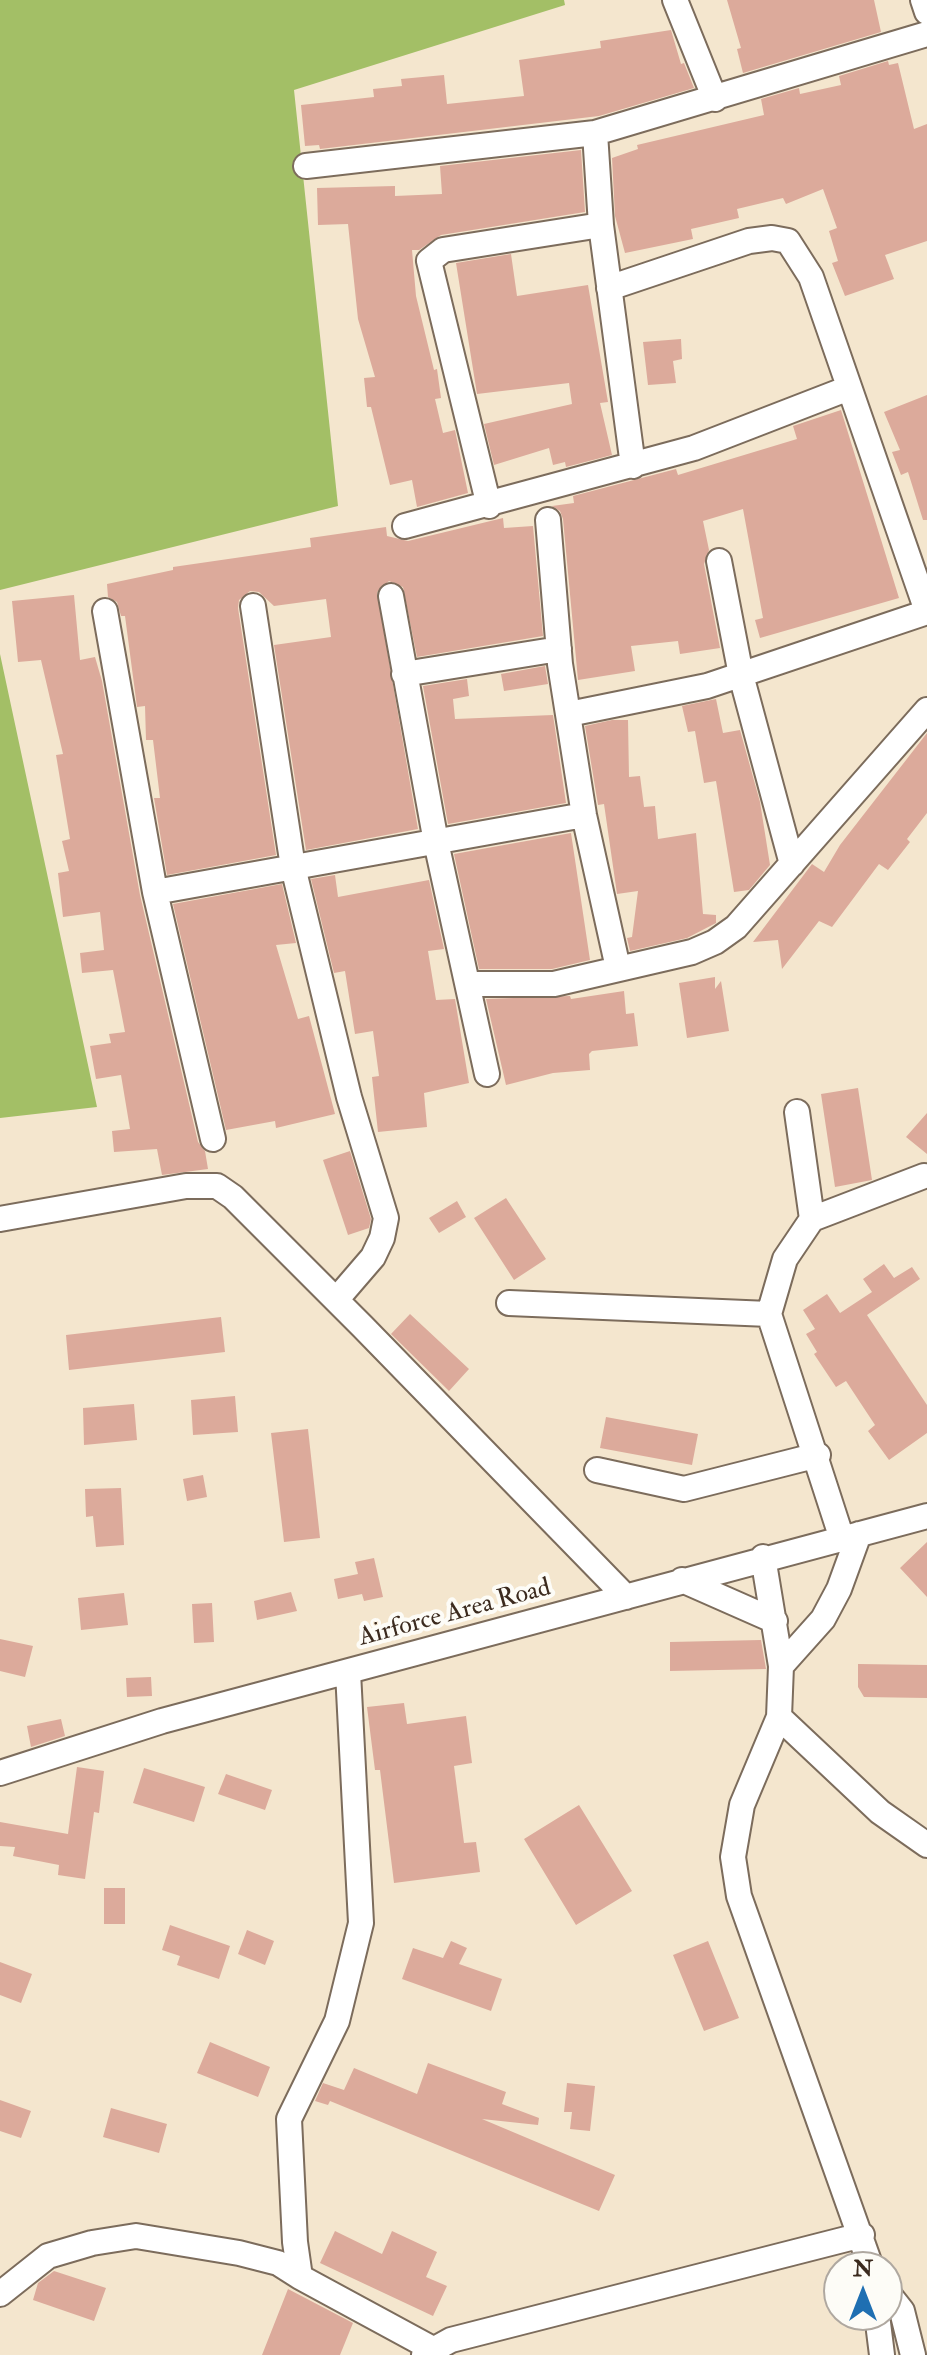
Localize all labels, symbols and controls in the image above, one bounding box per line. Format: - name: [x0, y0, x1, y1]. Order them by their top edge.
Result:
- street label: Airforce Area Road: [355, 1573, 555, 1655]
- north arrow: [823, 2251, 903, 2331]
- text: N: [853, 2255, 873, 2283]

